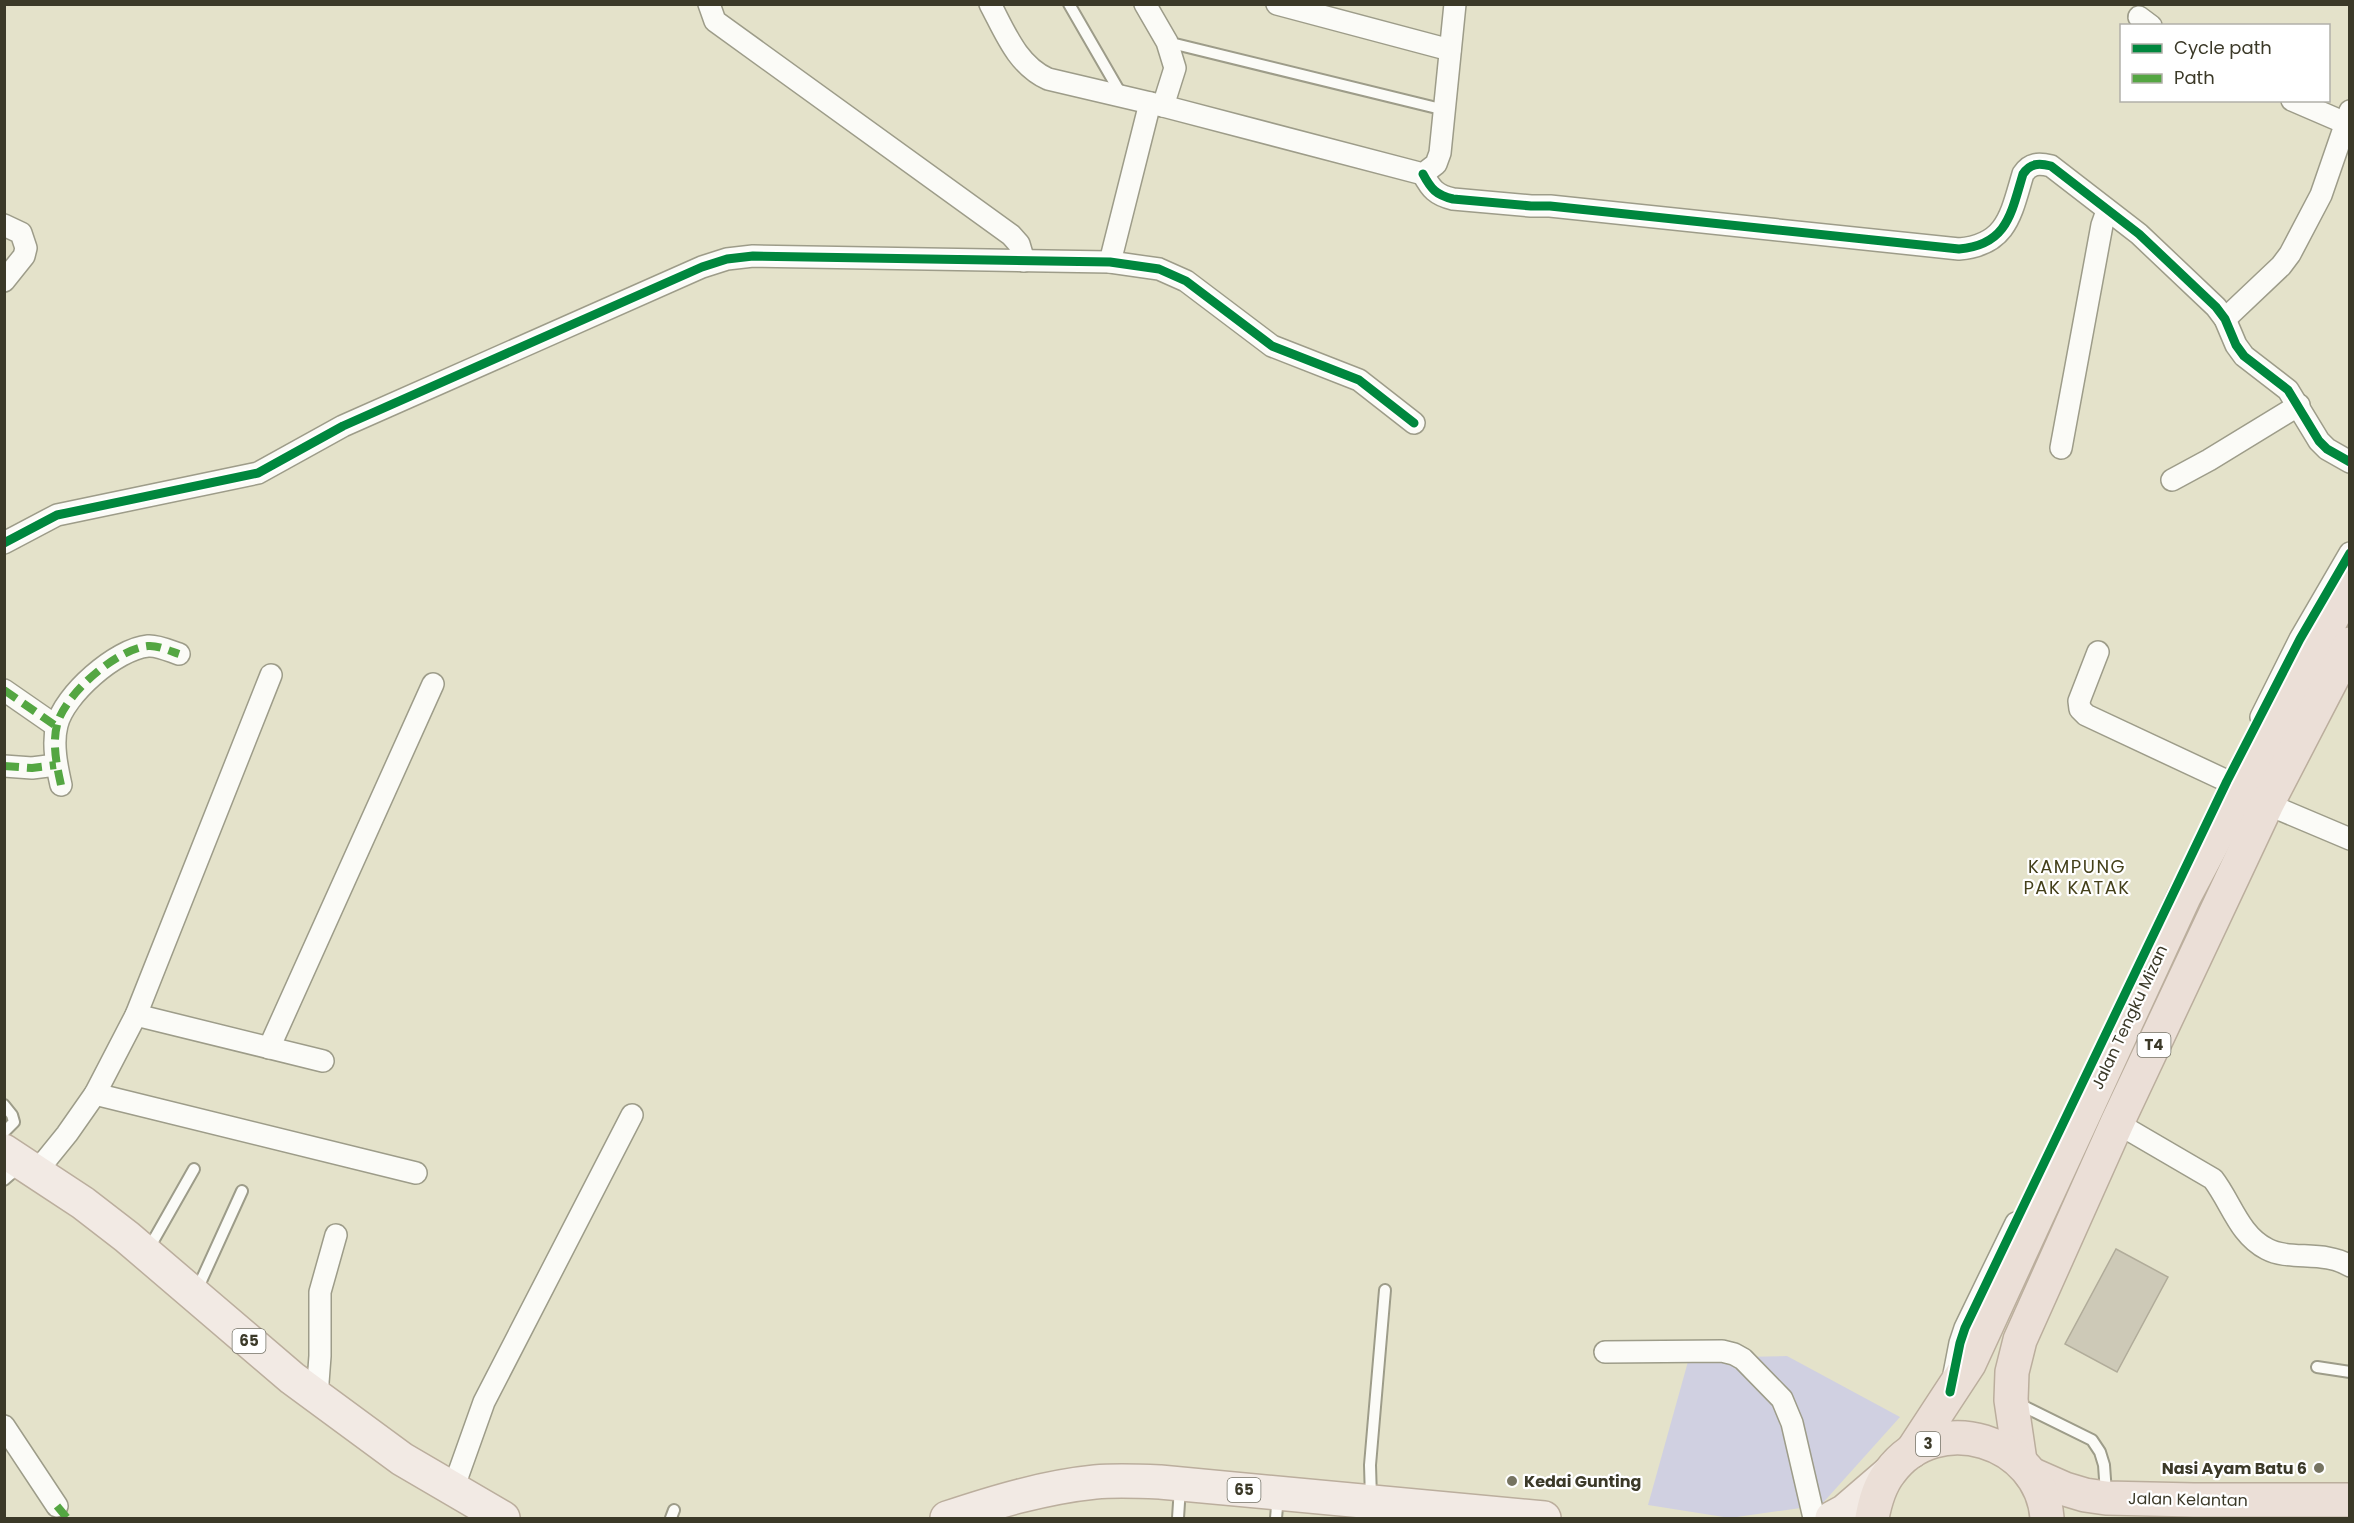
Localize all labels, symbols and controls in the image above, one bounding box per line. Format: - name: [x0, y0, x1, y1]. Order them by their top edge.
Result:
- legend: [2120, 24, 2330, 102]
- text: Cycle path: [2174, 35, 2272, 60]
- text: Path: [2174, 65, 2215, 90]
- district label: KAMPUNG PAK KATAK: [2023, 854, 2131, 900]
- street label: Jalan Tengku Mizan: [2086, 941, 2173, 1093]
- road number: T4: [2138, 1033, 2170, 1057]
- road number: 65: [232, 1329, 266, 1353]
- road number: 3: [1916, 1432, 1940, 1456]
- place label: Nasi Ayam Batu 6: [2162, 1457, 2307, 1480]
- marker: Nasi Ayam Batu 6: [2312, 1461, 2326, 1475]
- place label: Kedai Gunting: [1524, 1470, 1641, 1493]
- marker: Kedai Gunting: [1505, 1474, 1519, 1488]
- road number: 65: [1228, 1478, 1260, 1502]
- street label: Jalan Kelantan: [2128, 1487, 2248, 1512]

